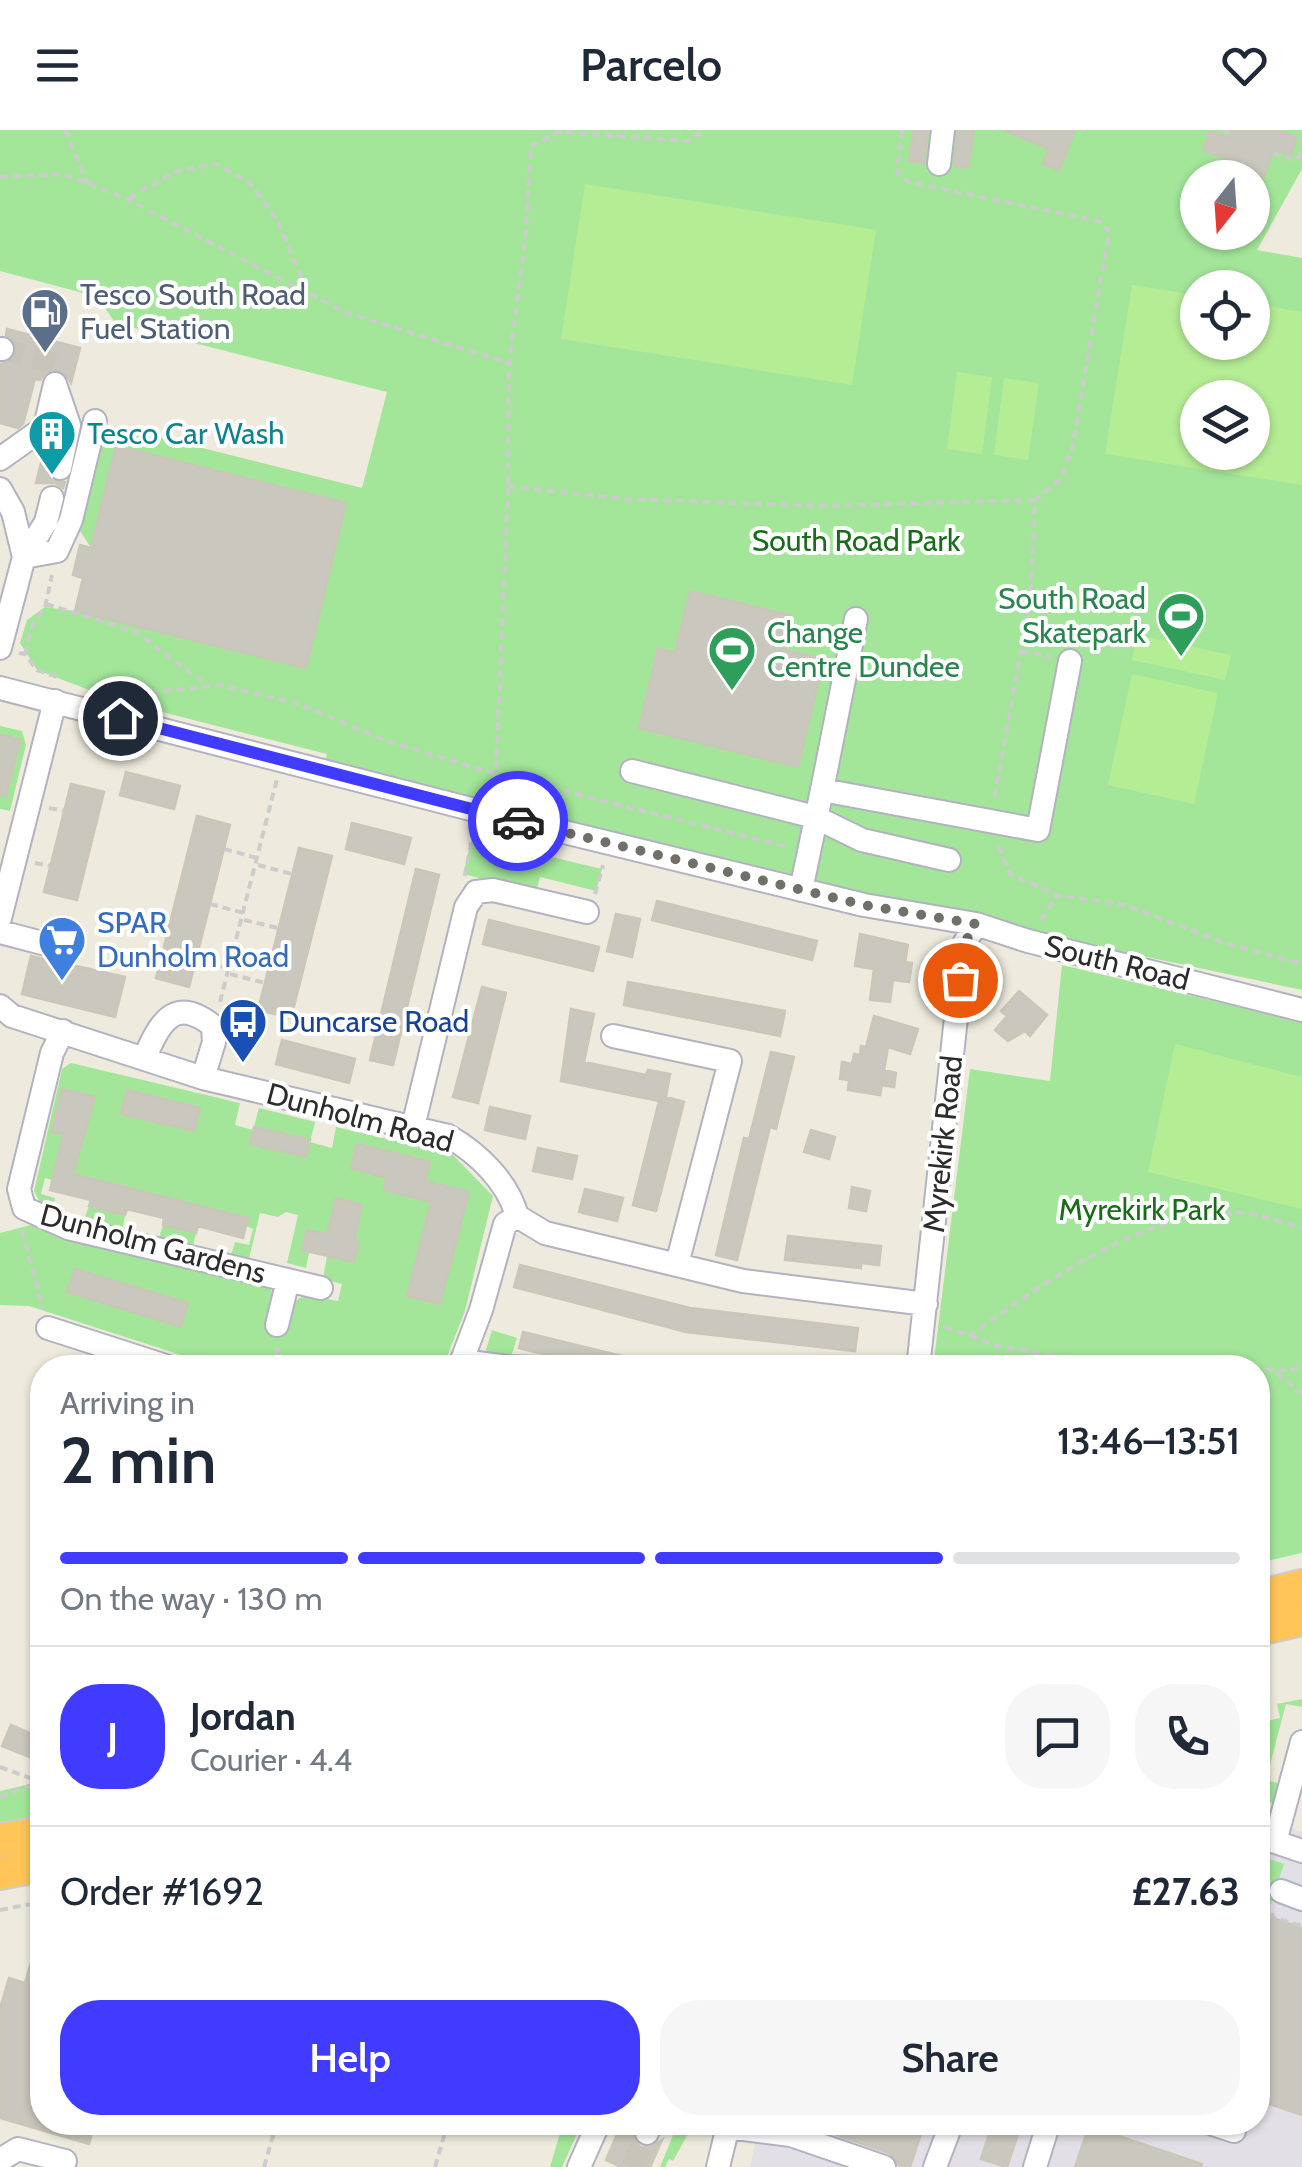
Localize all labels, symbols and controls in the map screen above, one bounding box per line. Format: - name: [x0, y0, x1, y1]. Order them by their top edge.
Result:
- icon: menu: [30, 38, 85, 93]
- text: Parcelo: [580, 38, 722, 92]
- icon: heart: [1217, 38, 1272, 93]
- north arrow: [1180, 160, 1270, 250]
- map controls: [1180, 160, 1270, 470]
- button: locate: [1180, 270, 1270, 360]
- place label: Tesco South Road Fuel Station: [80, 276, 306, 347]
- fuel station icon: Tesco South Road Fuel Station: [19, 286, 71, 354]
- button: layers: [1180, 380, 1270, 470]
- building icon: Tesco Car Wash: [26, 408, 78, 476]
- place label: Tesco Car Wash: [87, 415, 284, 452]
- park label: South Road Park: [752, 522, 961, 559]
- place label: South Road Skatepark: [998, 580, 1147, 651]
- sports icon: South Road Skatepark: [1155, 590, 1207, 658]
- place label: Change Centre Dundee: [767, 614, 960, 685]
- sports icon: Change Centre Dundee: [706, 624, 758, 692]
- pin: [78, 676, 163, 761]
- icon: home: [93, 691, 148, 746]
- courier: [468, 771, 568, 871]
- icon: car: [491, 794, 546, 849]
- place label: SPAR Dunholm Road: [97, 904, 289, 975]
- supermarket icon: SPAR Dunholm Road: [36, 914, 88, 982]
- street label: South Road: [1041, 927, 1193, 998]
- pin: [918, 938, 1003, 1023]
- icon: bag: [933, 953, 988, 1008]
- bus stop icon: Duncarse Road: [217, 996, 269, 1064]
- place label: Duncarse Road: [278, 1003, 469, 1040]
- street label: Myrekirk Road: [915, 1054, 970, 1234]
- street label: Dunholm Road: [263, 1075, 458, 1160]
- park label: Myrekirk Park: [1059, 1191, 1226, 1228]
- street label: Dunholm Gardens: [36, 1196, 270, 1291]
- text: Arriving in: [60, 1383, 195, 1422]
- text: 13:46–13:51: [1057, 1417, 1240, 1464]
- text: 2 min: [60, 1420, 217, 1499]
- text: On the way · 130 m: [60, 1579, 323, 1618]
- button: chat: [1005, 1684, 1110, 1789]
- button: phone: [1135, 1684, 1240, 1789]
- text: Jordan: [190, 1693, 296, 1740]
- text: J: [107, 1713, 118, 1760]
- text: Courier · 4.4: [190, 1740, 352, 1779]
- text: Order #1692: [60, 1868, 264, 1915]
- text: £27.63: [1132, 1868, 1240, 1915]
- button: Help: [60, 2000, 640, 2115]
- button: Share: [660, 2000, 1240, 2115]

